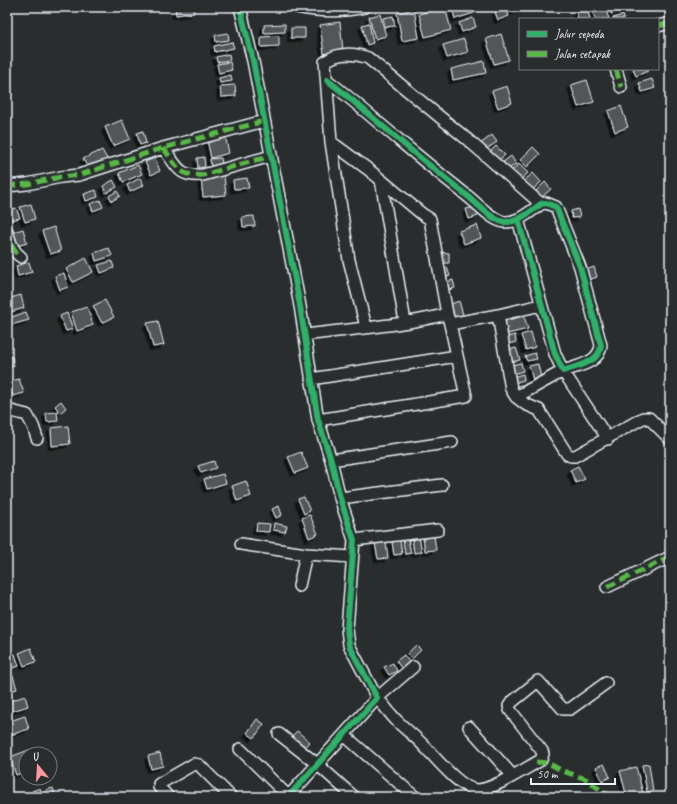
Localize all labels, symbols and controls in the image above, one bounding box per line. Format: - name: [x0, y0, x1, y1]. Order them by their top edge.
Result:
- legend: [519, 18, 659, 70]
- text: Jalur sepeda: [554, 26, 605, 42]
- text: Jalan setapak: [554, 46, 611, 62]
- north arrow: [18, 746, 58, 786]
- text: U: [30, 748, 42, 764]
- scale bar: [531, 760, 615, 786]
- text: 50 m: [537, 766, 559, 782]

